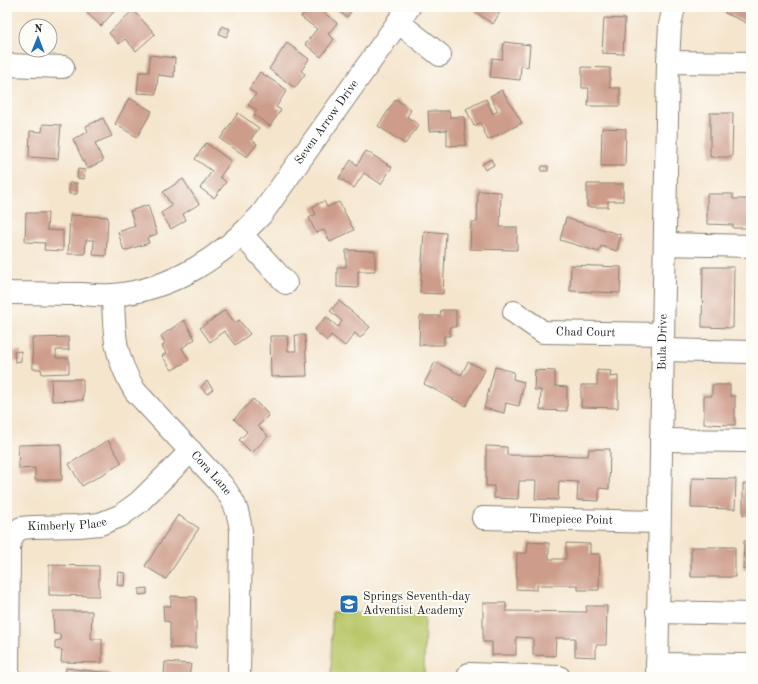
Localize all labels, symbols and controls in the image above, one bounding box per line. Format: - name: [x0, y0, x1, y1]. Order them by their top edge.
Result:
- north arrow: [18, 18, 58, 58]
- text: N: [34, 24, 43, 35]
- street label: Seven Arrow Drive: [293, 78, 361, 167]
- street label: Bula Drive: [656, 313, 670, 370]
- street label: Chad Court: [556, 326, 616, 339]
- street label: Cora Lane: [188, 449, 234, 498]
- street label: Timepiece Point: [529, 513, 613, 527]
- street label: Kimberly Place: [27, 516, 109, 533]
- place label: Springs Seventh-day Adventist Academy: [363, 591, 471, 617]
- school or university icon: Springs Seventh-day Adventist Academy: [338, 593, 360, 615]

